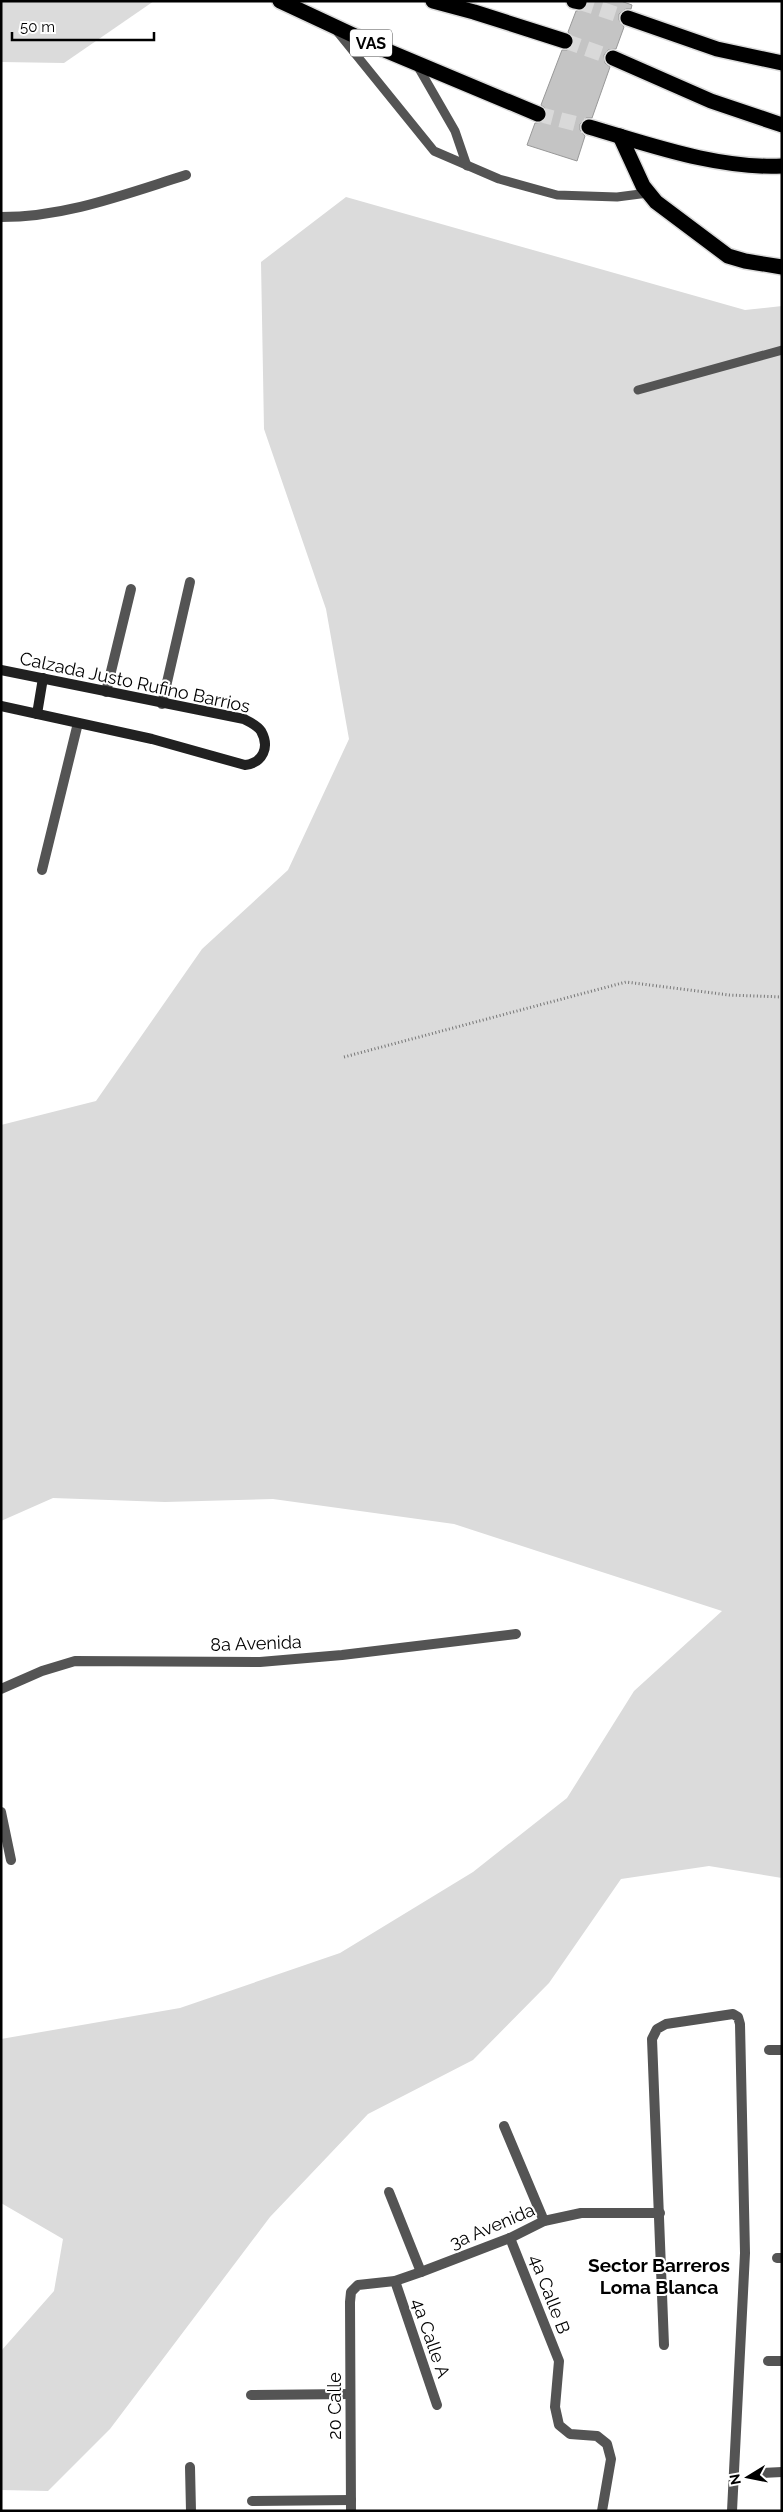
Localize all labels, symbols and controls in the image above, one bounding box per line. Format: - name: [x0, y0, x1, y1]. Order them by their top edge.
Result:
- scale bar: [12, 10, 155, 42]
- text: 50 m: [20, 18, 55, 36]
- road number: VAS: [350, 29, 392, 56]
- street label: Calzada Justo Rufino Barrios: [18, 647, 252, 717]
- street label: 8a Avenida: [210, 1631, 302, 1655]
- street label: 3a Avenida: [446, 2199, 538, 2253]
- street label: 4a Calle B: [525, 2251, 575, 2337]
- district label: Sector Barreros Loma Blanca: [588, 2254, 730, 2298]
- street label: 4a Calle A: [408, 2295, 454, 2381]
- street label: 20 Calle: [324, 2372, 345, 2440]
- north arrow: [723, 2452, 773, 2502]
- text: N: [726, 2473, 744, 2486]

